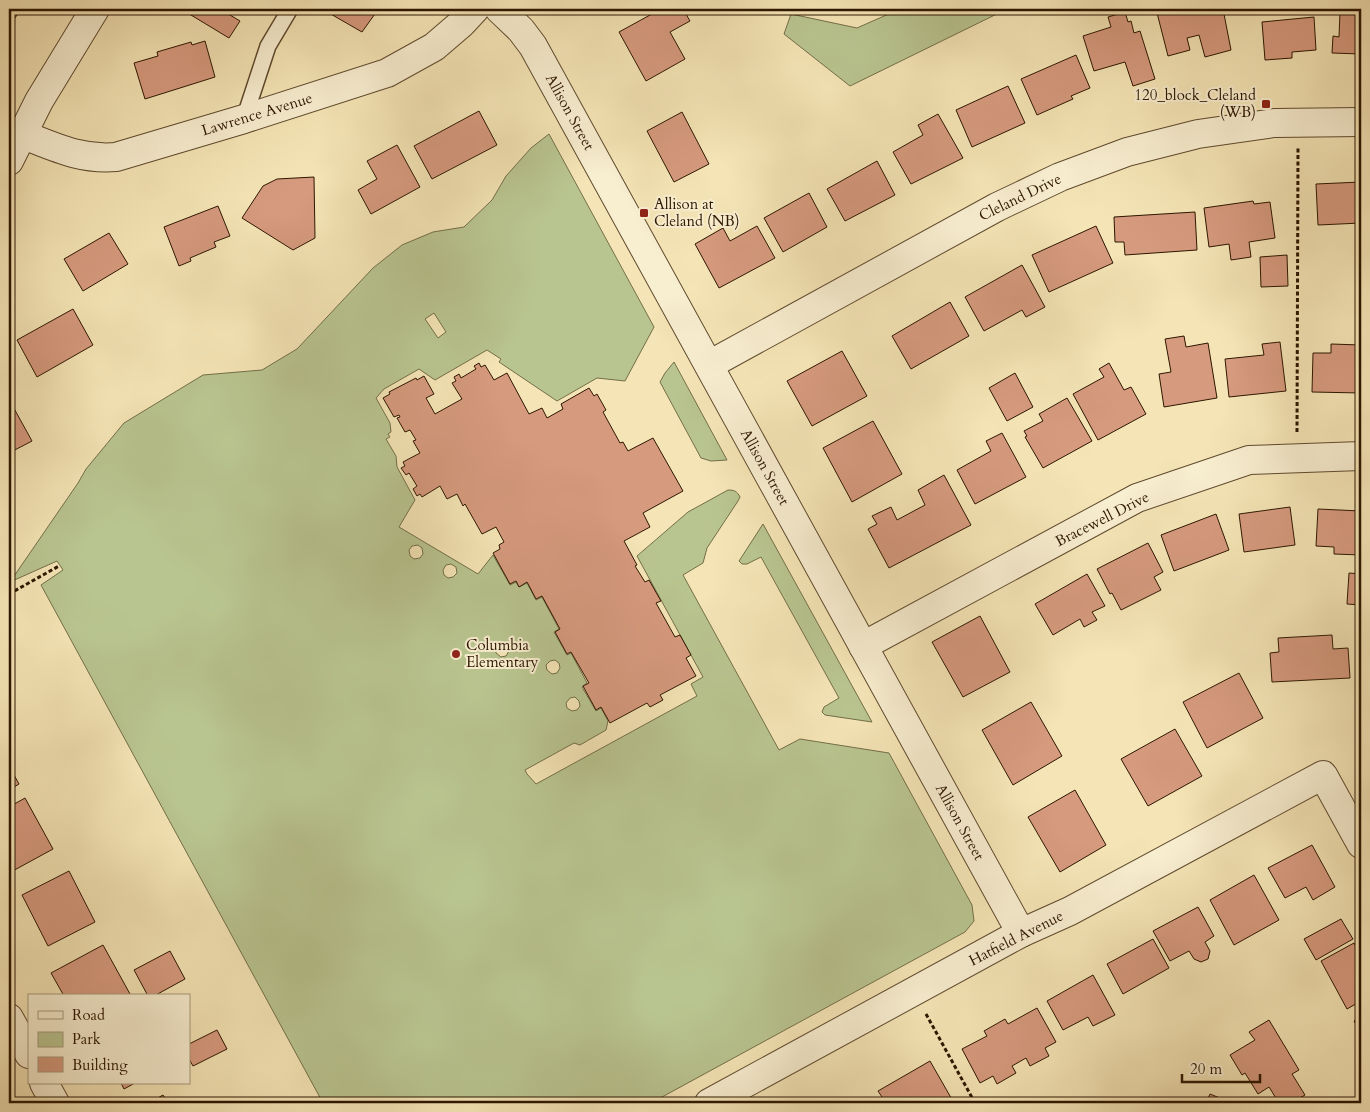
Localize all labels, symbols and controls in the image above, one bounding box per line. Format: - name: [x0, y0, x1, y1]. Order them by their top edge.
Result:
- street label: Allison Street: [541, 70, 599, 154]
- place label: 120_block_Cleland (WB): [1134, 85, 1256, 122]
- street label: Lawrence Avenue: [199, 88, 315, 140]
- marker: 120_block_Cleland (WB): [1260, 98, 1272, 110]
- street label: Cleland Drive: [976, 168, 1065, 226]
- place label: Allison at Cleland (NB): [654, 194, 739, 231]
- marker: Allison at Cleland (NB): [638, 207, 650, 219]
- street label: Allison Street: [736, 425, 794, 509]
- street label: Bracewell Drive: [1052, 487, 1152, 551]
- place label: Columbia Elementary: [466, 635, 539, 672]
- marker: Columbia Elementary: [450, 648, 462, 660]
- street label: Allison Street: [931, 780, 989, 864]
- street label: Hatfield Avenue: [965, 906, 1067, 970]
- legend: [28, 994, 190, 1084]
- text: Road: [72, 1005, 105, 1025]
- text: Park: [72, 1029, 101, 1049]
- scale bar: [1182, 1052, 1260, 1084]
- text: Building: [72, 1055, 128, 1075]
- text: 20 m: [1190, 1059, 1222, 1079]

